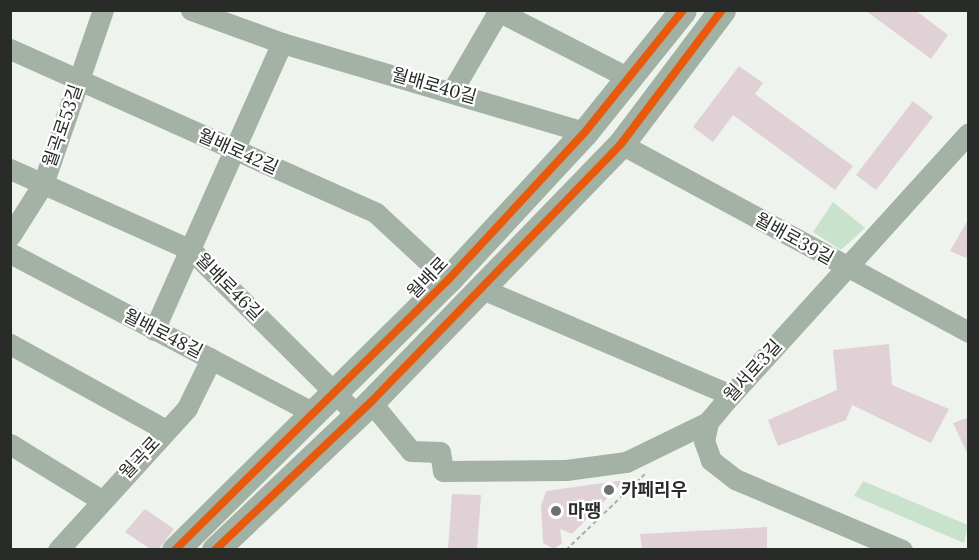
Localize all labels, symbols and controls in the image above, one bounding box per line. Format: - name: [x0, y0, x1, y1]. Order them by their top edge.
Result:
- street label: 월배로40길: [389, 64, 479, 108]
- street label: 월곡로53길: [39, 82, 87, 170]
- street label: 월배로42길: [194, 125, 282, 179]
- street label: 월배로39길: [751, 209, 837, 269]
- street label: 월배로46길: [191, 249, 267, 325]
- street label: 월배로: [403, 253, 453, 303]
- street label: 월배로48길: [120, 305, 206, 363]
- street label: 월서로3길: [719, 335, 787, 407]
- street label: 월곡로: [115, 432, 165, 484]
- place label: 카페리우: [621, 479, 687, 501]
- marker: 카페리우: [602, 483, 616, 497]
- place label: 마땡: [568, 500, 601, 522]
- marker: 마땡: [549, 504, 563, 518]

